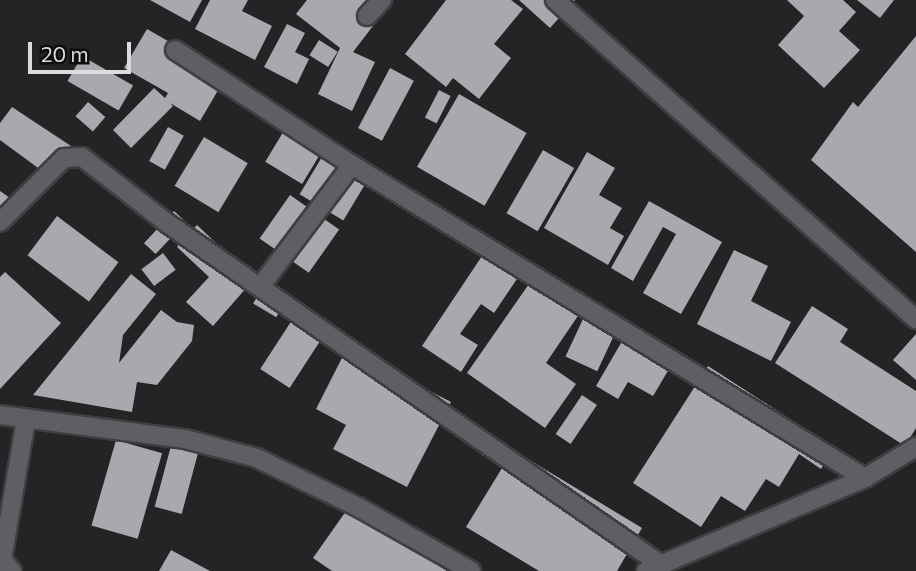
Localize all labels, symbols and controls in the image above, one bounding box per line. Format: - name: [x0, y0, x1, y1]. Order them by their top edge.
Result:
- scale bar: [32, 28, 135, 72]
- text: 20 m: [41, 41, 89, 66]

